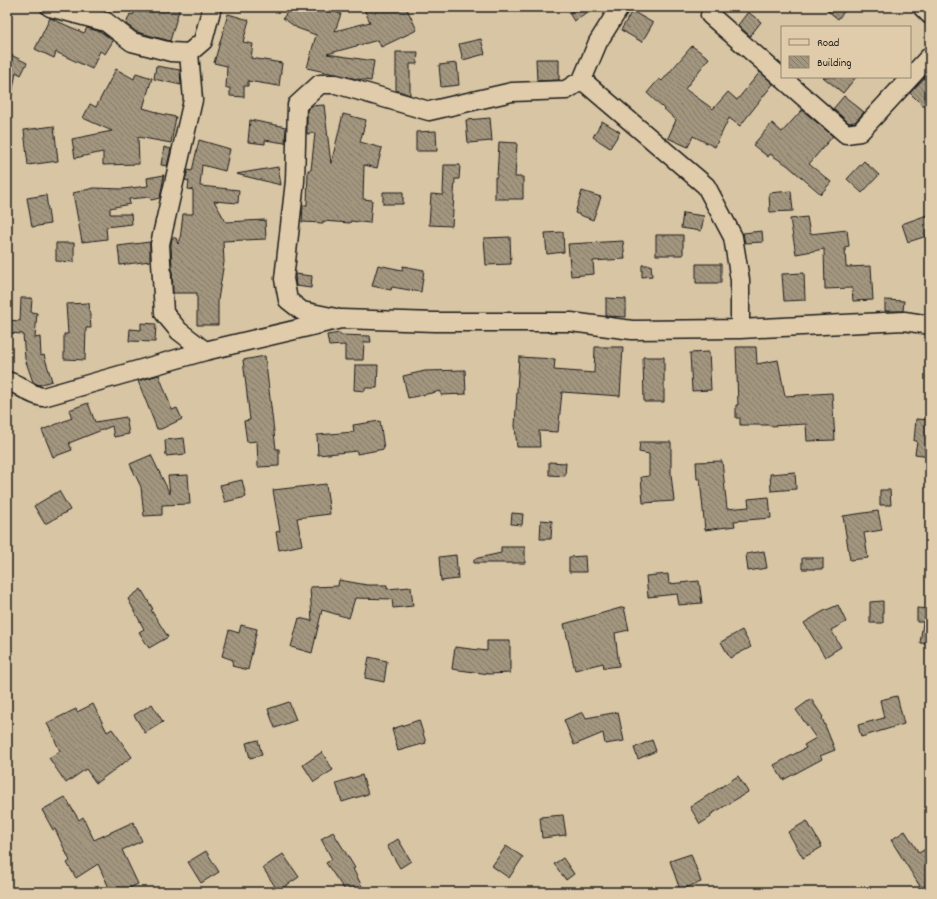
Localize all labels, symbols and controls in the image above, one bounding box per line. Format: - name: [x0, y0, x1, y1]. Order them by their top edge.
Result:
- legend: [781, 26, 911, 78]
- text: Road: [817, 35, 839, 52]
- text: Building: [817, 55, 852, 72]

